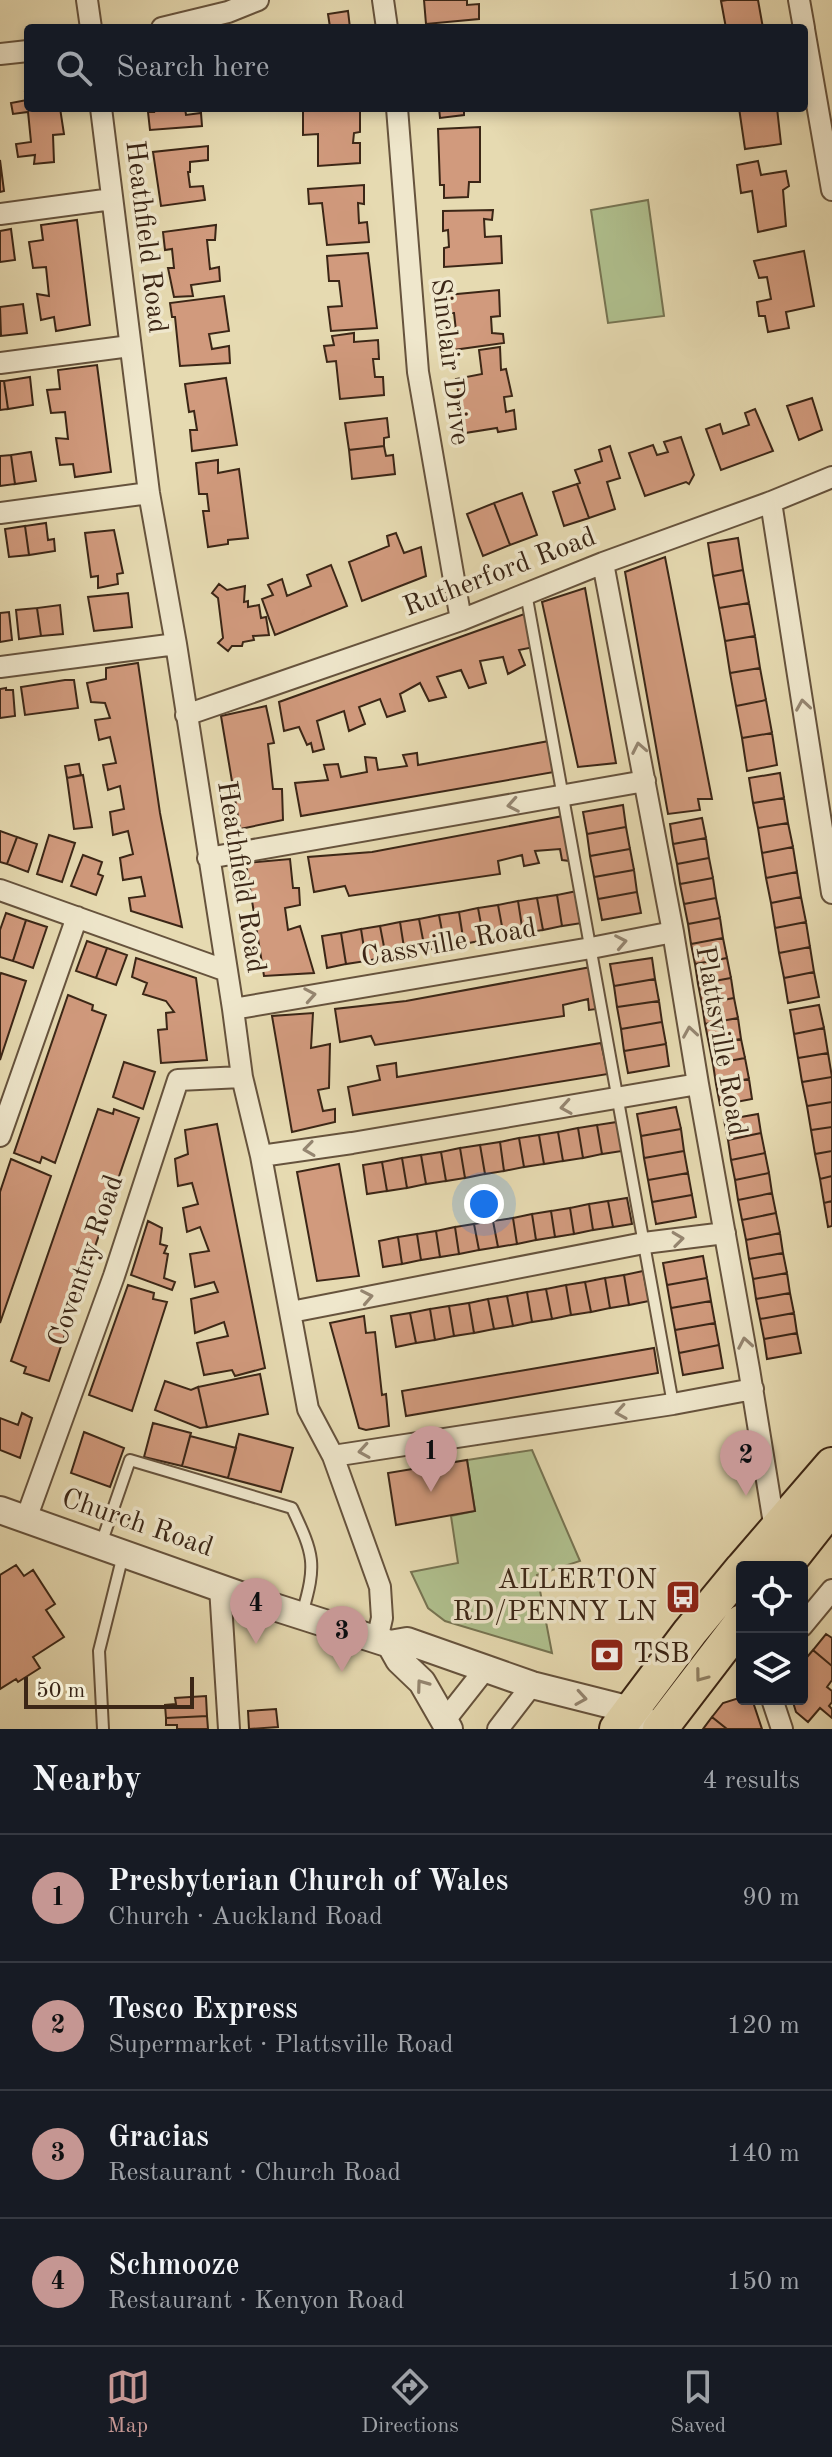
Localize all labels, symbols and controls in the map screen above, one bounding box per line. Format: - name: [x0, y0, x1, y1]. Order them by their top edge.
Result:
- search box: [24, 24, 808, 112]
- icon: search: [52, 46, 96, 90]
- text: Search here: [116, 53, 270, 83]
- street label: Heathfield Road: [119, 139, 171, 335]
- street label: Sinclair Drive: [425, 277, 473, 447]
- street label: Rutherford Road: [400, 523, 600, 623]
- one-way arrow: [795, 698, 812, 712]
- one-way arrow: [631, 742, 648, 755]
- street label: Heathfield Road: [211, 779, 269, 975]
- one-way arrow: [506, 796, 520, 813]
- street label: Cassville Road: [359, 915, 539, 973]
- one-way arrow: [614, 934, 628, 951]
- street label: Plattsville Road: [689, 944, 751, 1138]
- one-way arrow: [303, 988, 317, 1005]
- one-way arrow: [682, 1025, 699, 1039]
- one-way arrow: [559, 1098, 573, 1115]
- one-way arrow: [302, 1140, 316, 1157]
- street label: Coventry Road: [45, 1172, 129, 1350]
- your location: [464, 1184, 504, 1224]
- one-way arrow: [672, 1230, 685, 1247]
- one-way arrow: [360, 1289, 374, 1306]
- one-way arrow: [737, 1336, 754, 1350]
- one-way arrow: [614, 1403, 627, 1420]
- pin: 1: [405, 1426, 457, 1492]
- pin: 2: [720, 1430, 772, 1496]
- one-way arrow: [357, 1442, 370, 1459]
- street label: Church Road: [58, 1485, 216, 1563]
- map controls: [736, 1561, 808, 1705]
- button: locate: [736, 1561, 808, 1633]
- place label: ALLERTON RD/PENNY LN: [452, 1567, 657, 1627]
- pin: 4: [230, 1578, 282, 1644]
- bus stop icon: ALLERTON RD/PENNY LN: [664, 1578, 702, 1616]
- pin: 3: [316, 1606, 368, 1672]
- button: layers: [736, 1633, 808, 1705]
- bank icon: TSB: [588, 1636, 626, 1674]
- place label: TSB: [633, 1641, 690, 1669]
- one-way arrow: [697, 1667, 711, 1682]
- scale bar: [24, 1673, 194, 1709]
- one-way arrow: [417, 1679, 432, 1693]
- text: 50 m: [36, 1680, 85, 1702]
- one-way arrow: [575, 1688, 588, 1705]
- text: Nearby: [32, 1764, 142, 1798]
- text: 4 results: [702, 1768, 800, 1794]
- text: Presbyterian Church of Wales: [108, 1867, 508, 1897]
- text: 1: [50, 1885, 66, 1911]
- text: 90 m: [742, 1885, 800, 1911]
- text: Church · Auckland Road: [108, 1904, 383, 1930]
- text: Tesco Express: [108, 1995, 298, 2025]
- text: 2: [50, 2013, 66, 2039]
- text: 120 m: [727, 2013, 800, 2039]
- text: Supermarket · Plattsville Road: [108, 2032, 454, 2058]
- text: Gracias: [108, 2123, 209, 2153]
- text: 3: [50, 2141, 66, 2167]
- text: 140 m: [727, 2141, 800, 2167]
- text: Restaurant · Church Road: [108, 2160, 401, 2186]
- text: Schmooze: [108, 2251, 240, 2281]
- text: 4: [50, 2269, 66, 2295]
- text: 150 m: [727, 2269, 800, 2295]
- text: Restaurant · Kenyon Road: [108, 2288, 405, 2314]
- tab: Map: [106, 2365, 150, 2440]
- tab: Directions: [361, 2365, 459, 2440]
- tab: Saved: [670, 2365, 726, 2440]

